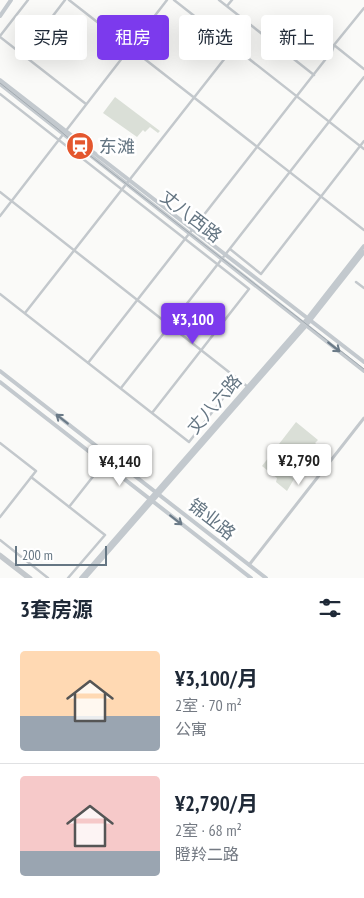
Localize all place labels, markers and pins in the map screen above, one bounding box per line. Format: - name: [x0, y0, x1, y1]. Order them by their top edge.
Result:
- station icon: 东滩: [65, 131, 95, 161]
- place label: 东滩: [99, 135, 135, 158]
- pin: ¥3,100: [152, 302, 234, 345]
- pin: ¥4,140: [79, 444, 161, 487]
- pin: ¥2,790: [258, 444, 340, 486]

